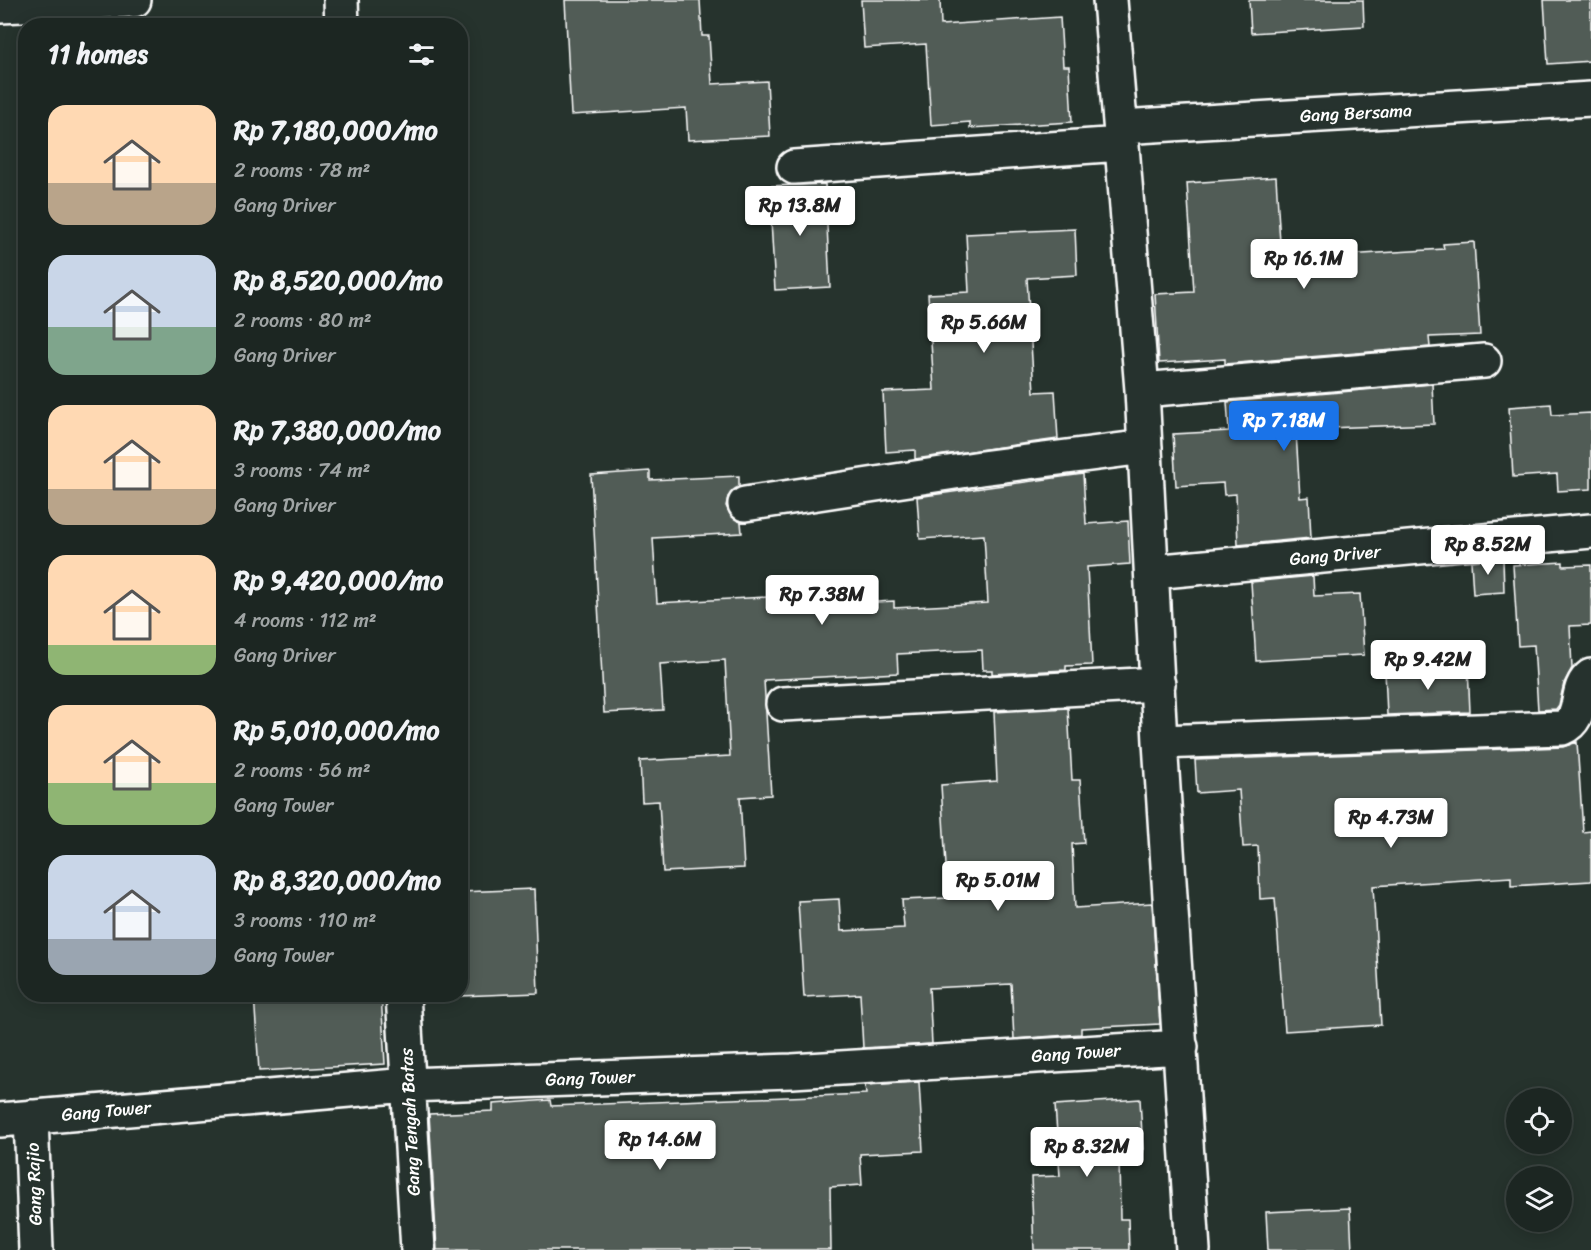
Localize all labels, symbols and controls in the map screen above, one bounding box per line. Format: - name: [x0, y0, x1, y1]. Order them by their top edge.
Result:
- text: 11 homes: [48, 31, 148, 77]
- icon: filters: [405, 38, 438, 71]
- street label: Gang Bersama: [1299, 94, 1413, 132]
- text: Rp 7,180,000/mo: [234, 107, 438, 153]
- icon: home: [96, 129, 168, 201]
- text: 2 rooms · 78 m²: [234, 153, 370, 188]
- pin: Rp 13.8M: [738, 186, 862, 237]
- text: Gang Driver: [234, 188, 335, 223]
- text: Rp 13.8M: [759, 188, 841, 223]
- pin: Rp 16.1M: [1242, 239, 1366, 290]
- text: Rp 16.1M: [1265, 241, 1343, 276]
- text: Rp 8,520,000/mo: [234, 257, 443, 303]
- icon: home: [96, 279, 168, 351]
- text: 2 rooms · 80 m²: [234, 303, 372, 338]
- pin: Rp 5.66M: [922, 303, 1046, 354]
- text: Rp 5.66M: [941, 305, 1027, 340]
- text: Gang Driver: [234, 338, 335, 373]
- pin: Rp 7.18M: [1222, 401, 1346, 452]
- text: Rp 7.18M: [1243, 403, 1325, 438]
- text: Rp 7,380,000/mo: [234, 407, 441, 453]
- icon: home: [96, 429, 168, 501]
- text: 3 rooms · 74 m²: [234, 453, 370, 488]
- text: Gang Driver: [234, 488, 335, 523]
- pin: Rp 8.52M: [1426, 525, 1550, 576]
- text: Rp 8.52M: [1445, 527, 1531, 562]
- street label: Gang Driver: [1288, 535, 1383, 575]
- text: Rp 9,420,000/mo: [234, 557, 443, 603]
- pin: Rp 7.38M: [760, 575, 884, 626]
- text: Rp 7.38M: [780, 577, 864, 612]
- icon: home: [96, 579, 168, 651]
- text: 4 rooms · 112 m²: [234, 603, 377, 638]
- text: Gang Driver: [234, 638, 335, 673]
- pin: Rp 9.42M: [1366, 640, 1490, 691]
- text: Rp 9.42M: [1385, 642, 1471, 677]
- text: Rp 5,010,000/mo: [234, 707, 440, 753]
- icon: home: [96, 729, 168, 801]
- text: 2 rooms · 56 m²: [234, 753, 371, 788]
- text: Gang Tower: [234, 788, 333, 823]
- pin: Rp 4.73M: [1329, 798, 1453, 849]
- text: Rp 4.73M: [1348, 800, 1434, 835]
- text: Rp 8,320,000/mo: [234, 857, 441, 903]
- pin: Rp 5.01M: [936, 861, 1060, 912]
- text: Rp 5.01M: [956, 863, 1040, 898]
- icon: home: [96, 879, 168, 951]
- text: 3 rooms · 110 m²: [234, 903, 376, 938]
- text: Gang Tower: [234, 938, 333, 973]
- street label: Gang Tower: [1030, 1034, 1123, 1072]
- street label: Gang Tengah Batas: [390, 1047, 430, 1197]
- street label: Gang Tower: [545, 1060, 637, 1096]
- map controls: [1506, 1088, 1572, 1232]
- button: locate: [1506, 1088, 1572, 1154]
- street label: Gang Tower: [60, 1091, 153, 1131]
- pin: Rp 14.6M: [598, 1120, 722, 1171]
- text: Rp 14.6M: [619, 1122, 701, 1157]
- pin: Rp 8.32M: [1025, 1127, 1149, 1178]
- text: Rp 8.32M: [1045, 1129, 1129, 1164]
- street label: Gang Rajio: [17, 1142, 51, 1226]
- button: layers: [1506, 1166, 1572, 1232]

